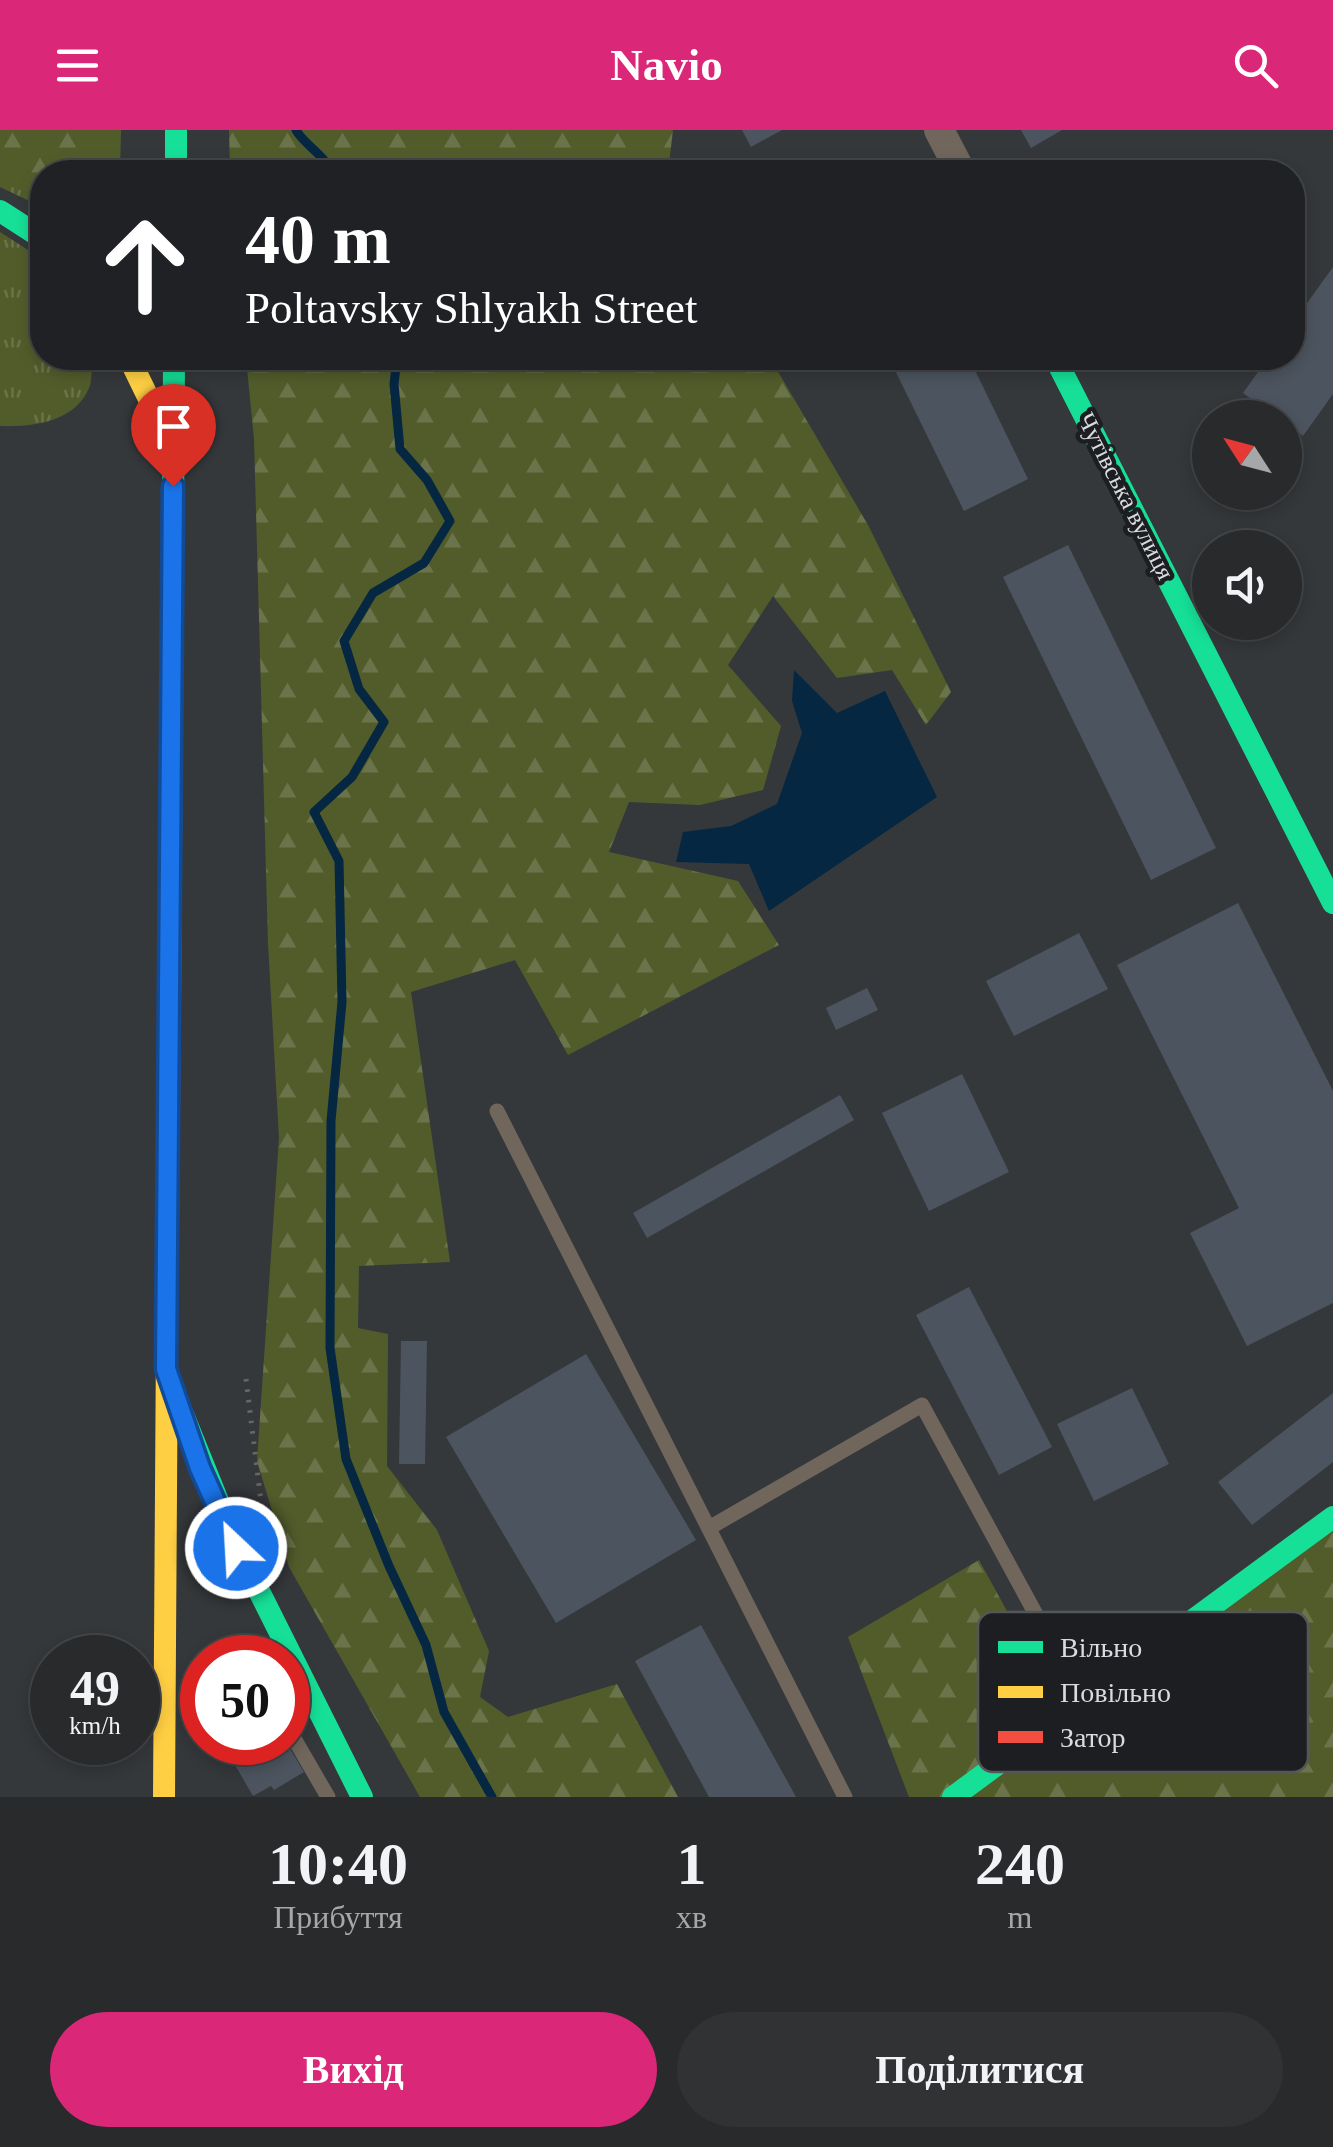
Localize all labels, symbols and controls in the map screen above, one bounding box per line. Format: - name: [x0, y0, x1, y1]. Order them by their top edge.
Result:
- icon: menu: [50, 38, 105, 93]
- icon: search: [1228, 38, 1283, 93]
- text: Navio: [610, 40, 723, 90]
- icon: ahead: [80, 200, 210, 330]
- text: 40 m: [245, 201, 391, 278]
- text: Poltavsky Shlyakh Street: [245, 283, 697, 333]
- pin: [131, 384, 216, 487]
- icon: arrive: [146, 399, 201, 454]
- north arrow: [1192, 400, 1302, 510]
- map controls: [1192, 400, 1302, 640]
- street label: Чутівська вулиця: [1072, 408, 1180, 584]
- button: sound: [1192, 530, 1302, 640]
- position arrow: [184, 1496, 288, 1600]
- legend: [978, 1612, 1308, 1772]
- text: Вільно: [1060, 1632, 1142, 1663]
- speed limit sign: 50: [180, 1635, 310, 1765]
- text: 49: [70, 1660, 120, 1716]
- text: Повільно: [1060, 1677, 1171, 1708]
- text: km/h: [69, 1712, 121, 1739]
- text: Затор: [1060, 1722, 1126, 1753]
- text: 10:40: [268, 1831, 408, 1897]
- text: 1: [676, 1831, 706, 1897]
- text: 240: [975, 1831, 1065, 1897]
- text: Прибуття: [273, 1899, 403, 1935]
- text: хв: [676, 1899, 707, 1935]
- text: m: [1008, 1899, 1032, 1935]
- button: Вихід: [50, 2012, 657, 2127]
- button: Поділитися: [677, 2012, 1283, 2127]

